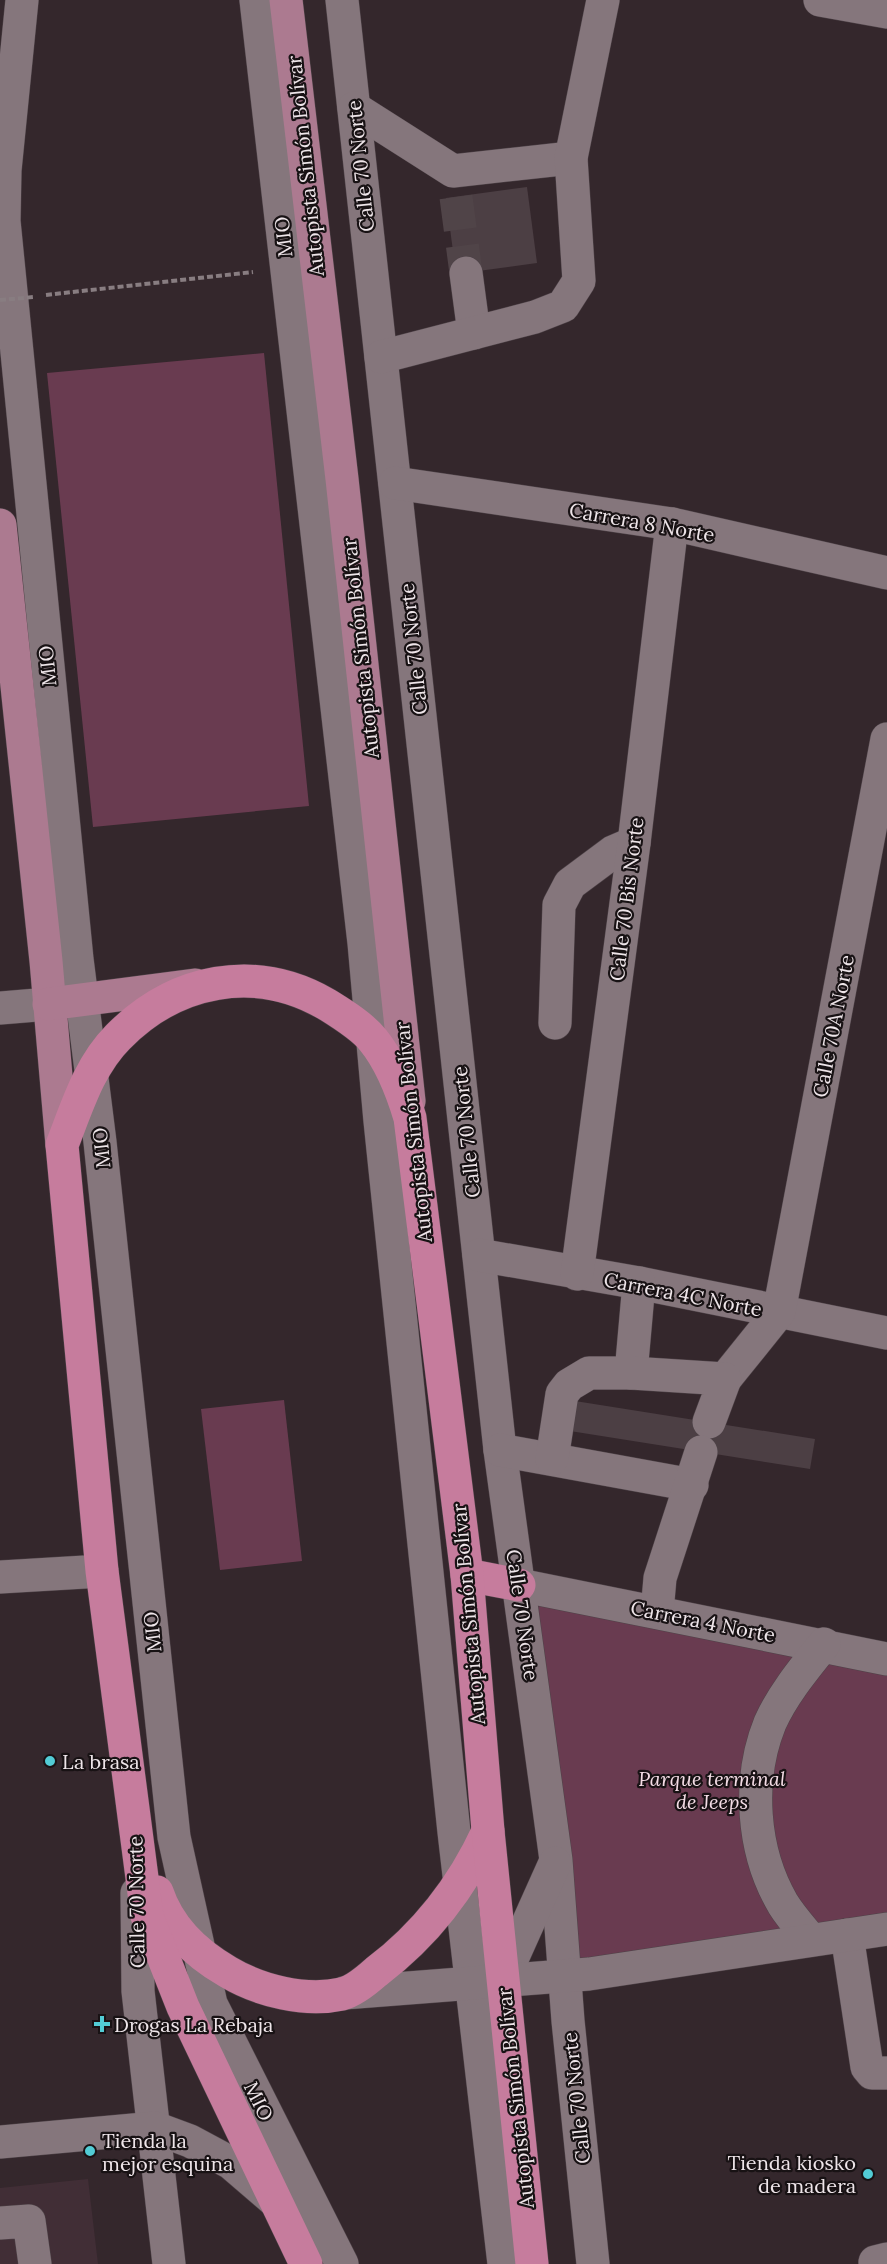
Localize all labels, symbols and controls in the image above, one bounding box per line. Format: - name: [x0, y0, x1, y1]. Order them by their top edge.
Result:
- street label: Autopista Simón Bolívar: [281, 54, 329, 279]
- street label: Calle 70 Norte: [341, 99, 379, 233]
- street label: MIO: [268, 215, 298, 259]
- street label: Carrera 8 Norte: [567, 497, 717, 547]
- street label: Autopista Simón Bolívar: [336, 536, 384, 761]
- street label: Calle 70 Norte: [394, 582, 432, 716]
- street label: MIO: [32, 644, 62, 688]
- street label: Calle 70 Bis Norte: [604, 816, 648, 982]
- street label: Calle 70A Norte: [807, 952, 859, 1099]
- street label: Autopista Simón Bolívar: [389, 1020, 437, 1245]
- street label: Calle 70 Norte: [447, 1065, 485, 1199]
- street label: MIO: [86, 1126, 116, 1170]
- street label: Carrera 4C Norte: [602, 1266, 764, 1322]
- street label: Autopista Simón Bolívar: [446, 1502, 490, 1727]
- street label: Calle 70 Norte: [501, 1548, 545, 1682]
- street label: Carrera 4 Norte: [629, 1595, 778, 1647]
- street label: MIO: [137, 1610, 167, 1654]
- place label: La brasa: [62, 1749, 140, 1774]
- marker: La brasa: [43, 1754, 57, 1768]
- park label: Parque terminal de Jeeps: [638, 1766, 786, 1814]
- street label: Calle 70 Norte: [122, 1835, 150, 1968]
- street label: Autopista Simón Bolívar: [491, 1986, 539, 2211]
- place label: Drogas La Rebaja: [114, 2012, 273, 2037]
- marker: Drogas La Rebaja: [95, 2017, 109, 2031]
- street label: Calle 70 Norte: [557, 2031, 595, 2165]
- street label: MIO: [239, 2077, 279, 2125]
- place label: Tienda la mejor esquina: [102, 2128, 233, 2176]
- marker: Tienda la mejor esquina: [83, 2144, 97, 2158]
- place label: Tienda kiosko de madera: [727, 2150, 856, 2198]
- marker: Tienda kiosko de madera: [861, 2167, 875, 2181]

